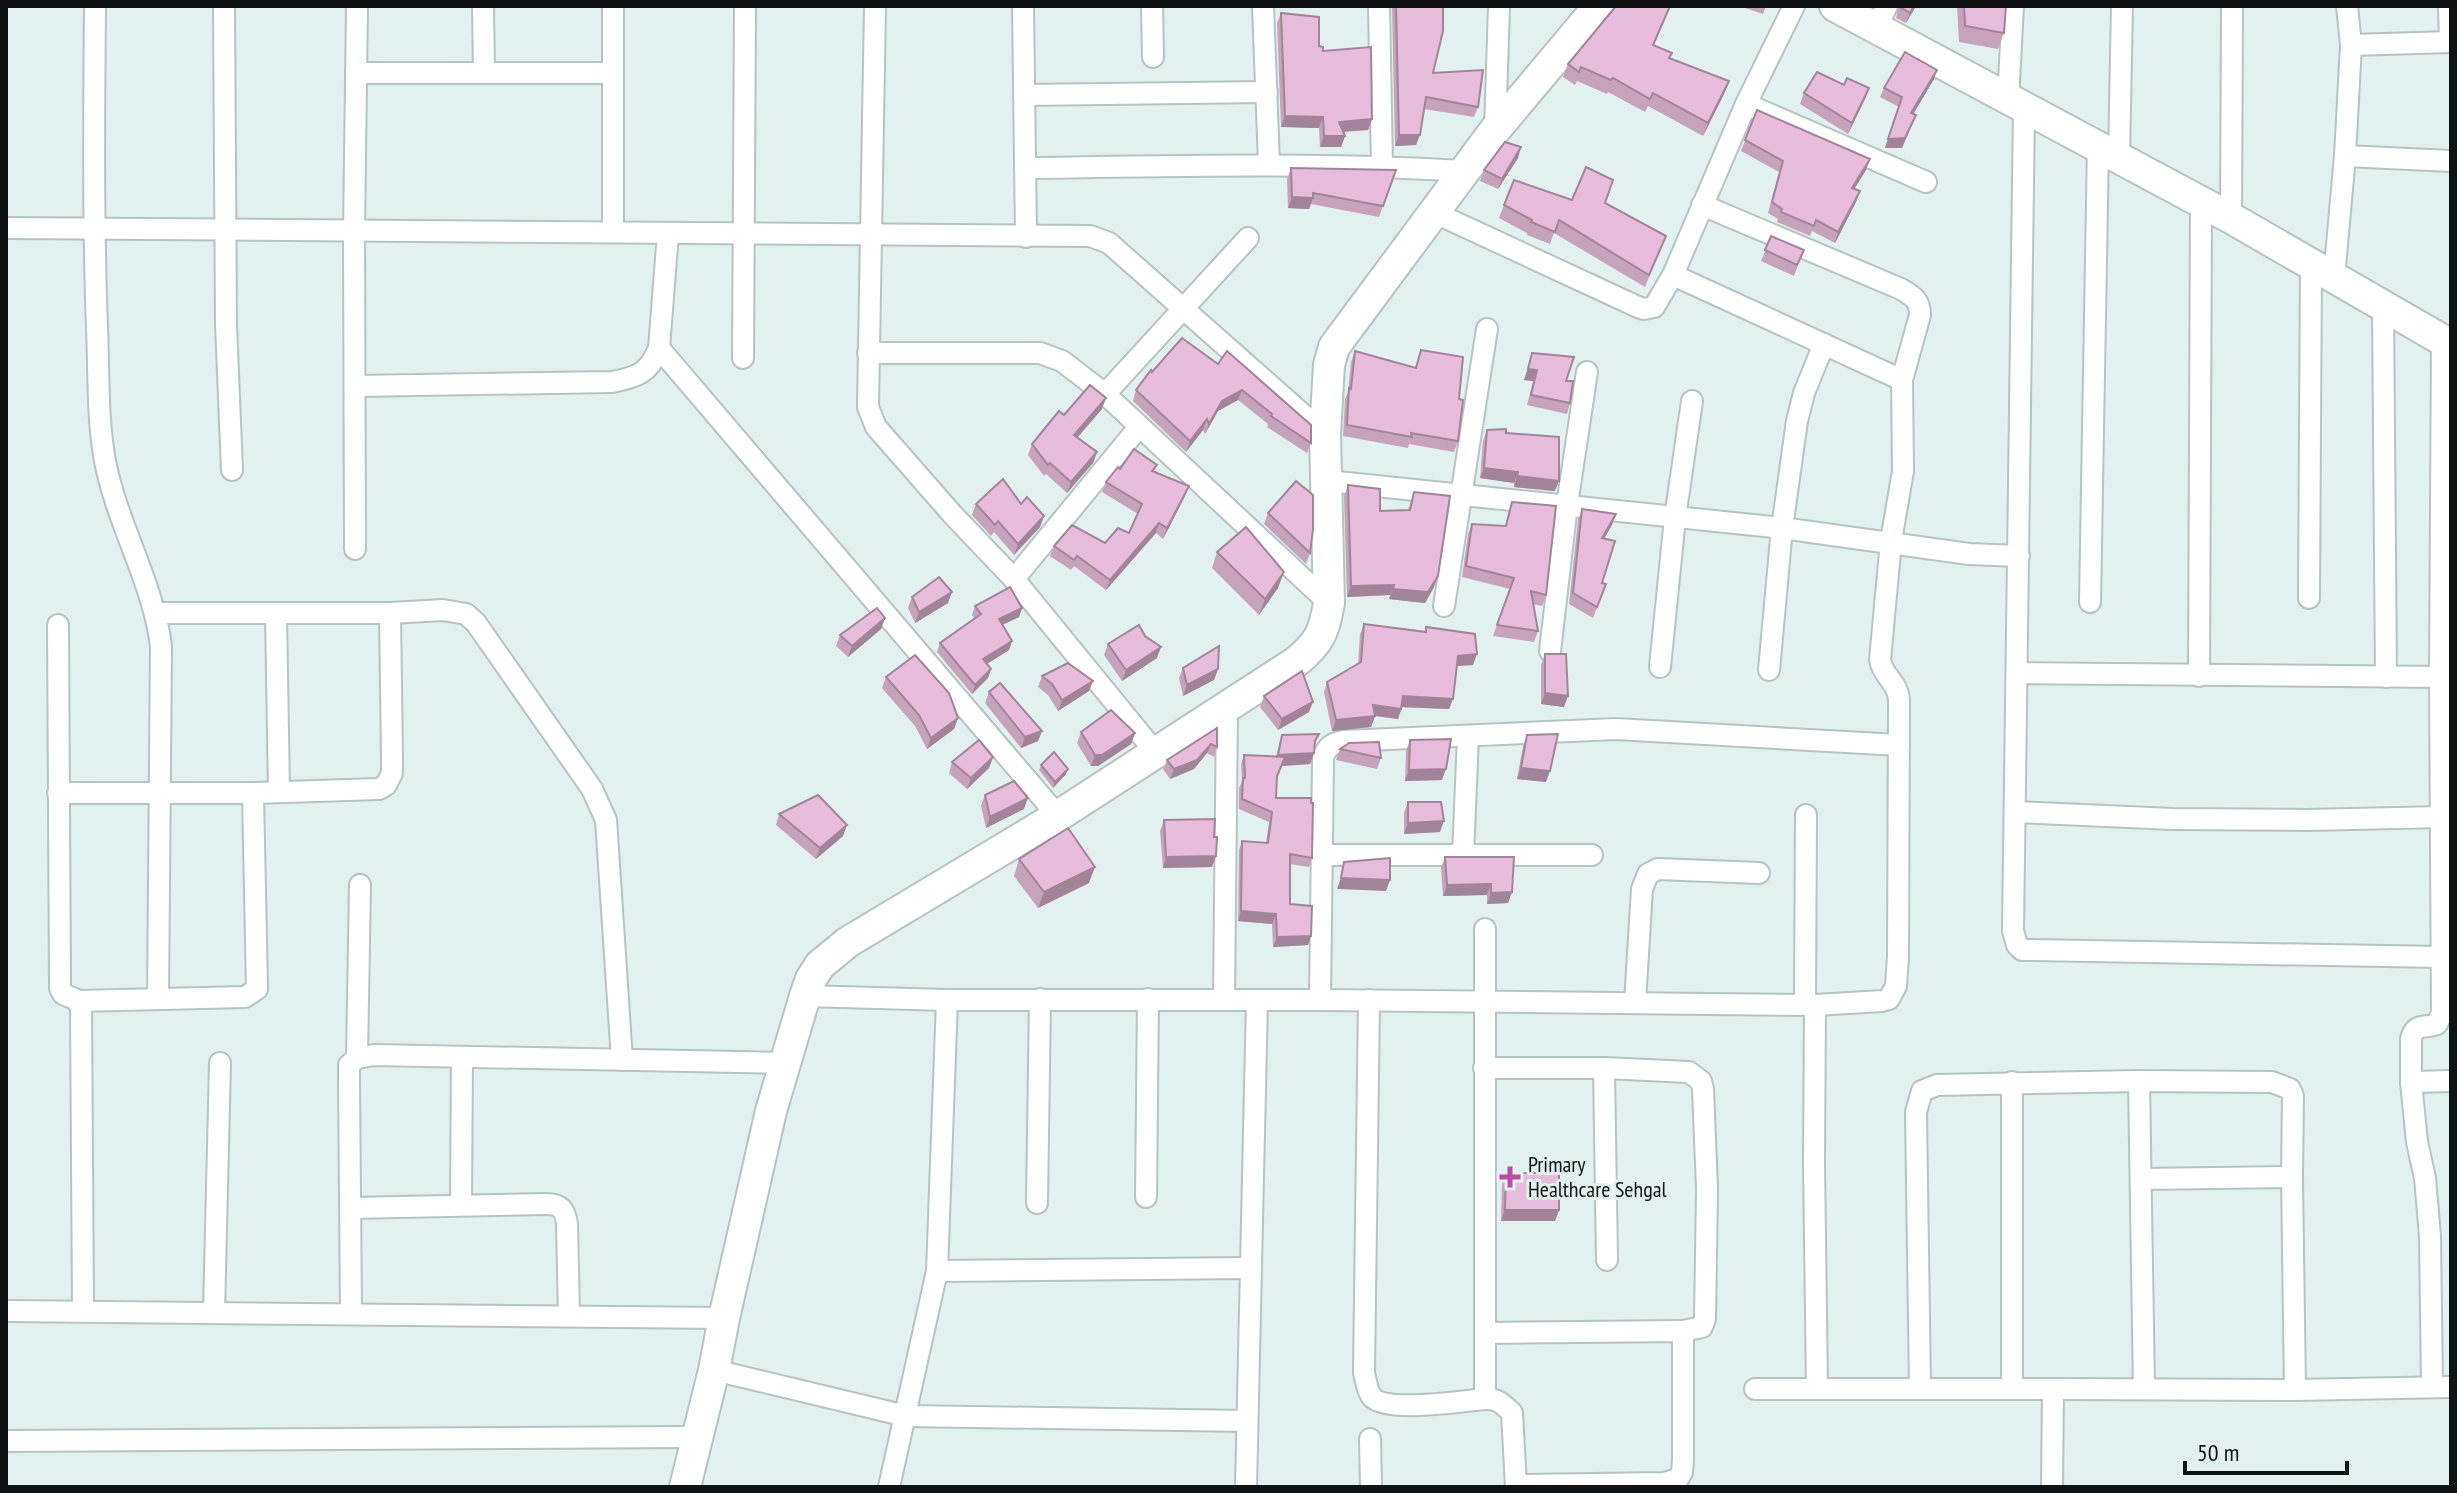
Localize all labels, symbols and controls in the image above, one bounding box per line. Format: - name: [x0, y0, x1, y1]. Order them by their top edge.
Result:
- place label: Primary Healthcare Sehgal: [1528, 1150, 1667, 1203]
- marker: Primary Healthcare Sehgal: [1499, 1166, 1521, 1188]
- scale bar: [2185, 1425, 2347, 1475]
- text: 50 m: [2197, 1437, 2239, 1468]

